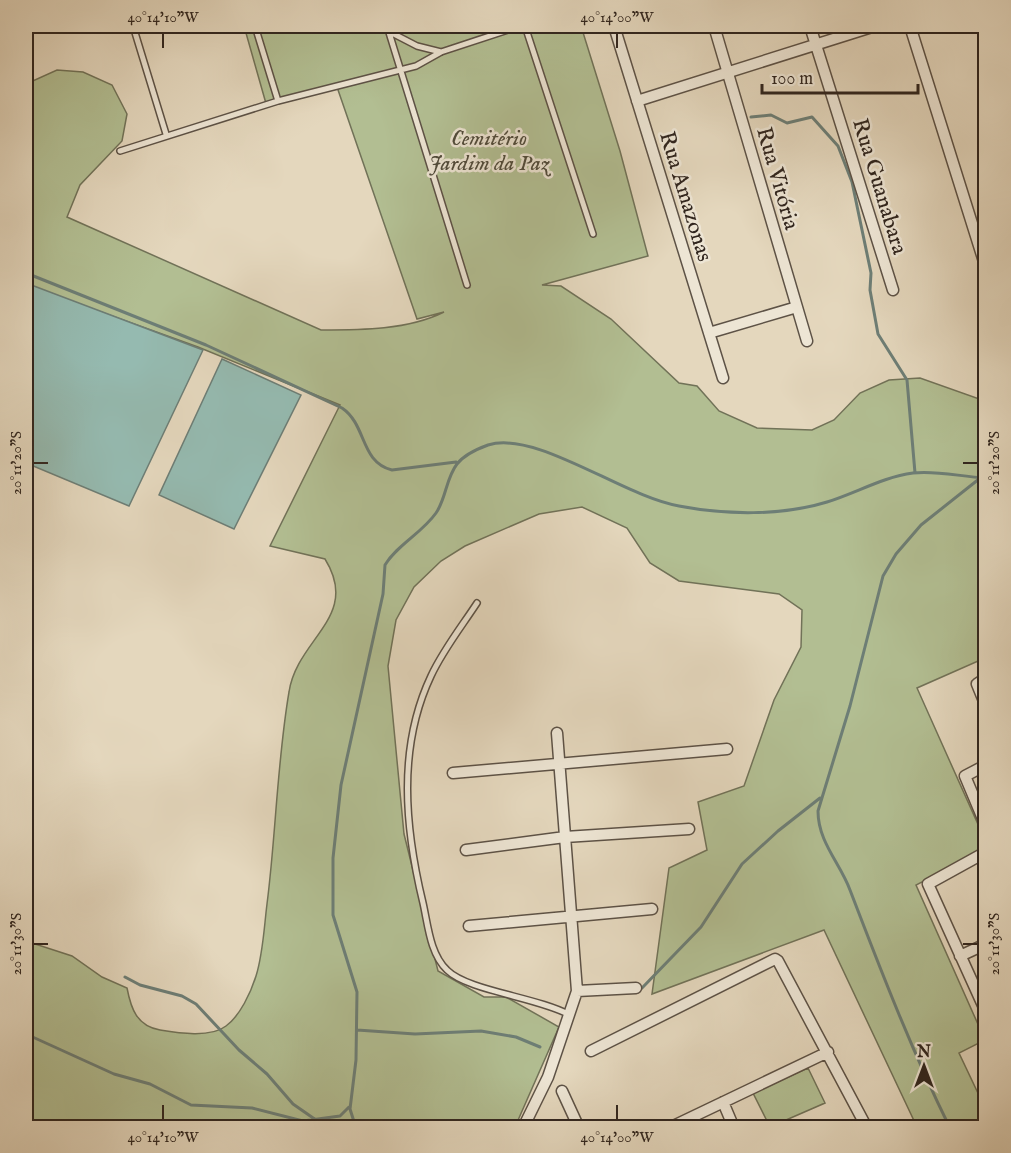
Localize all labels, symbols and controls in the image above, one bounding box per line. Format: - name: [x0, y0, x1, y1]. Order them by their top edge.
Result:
- text: 40°14'10"W: [127, 8, 199, 27]
- text: 40°14'00"W: [580, 8, 654, 27]
- scale bar: [762, 57, 918, 95]
- text: 100 m: [771, 68, 813, 91]
- street label: Rua Guanabara: [845, 115, 913, 258]
- street label: Rua Vitória: [749, 124, 805, 233]
- park label: Cemitério Jardim da Paz: [429, 125, 552, 178]
- street label: Rua Amazonas: [652, 128, 718, 265]
- text: 20°11'20"S: [7, 431, 26, 495]
- text: 20°11'20"S: [985, 431, 1004, 495]
- text: 20°11'30"S: [7, 913, 26, 975]
- text: 20°11'30"S: [985, 913, 1004, 975]
- north arrow: [894, 1036, 954, 1096]
- text: N: [916, 1043, 931, 1063]
- text: 40°14'10"W: [127, 1128, 199, 1147]
- text: 40°14'00"W: [580, 1128, 654, 1147]

